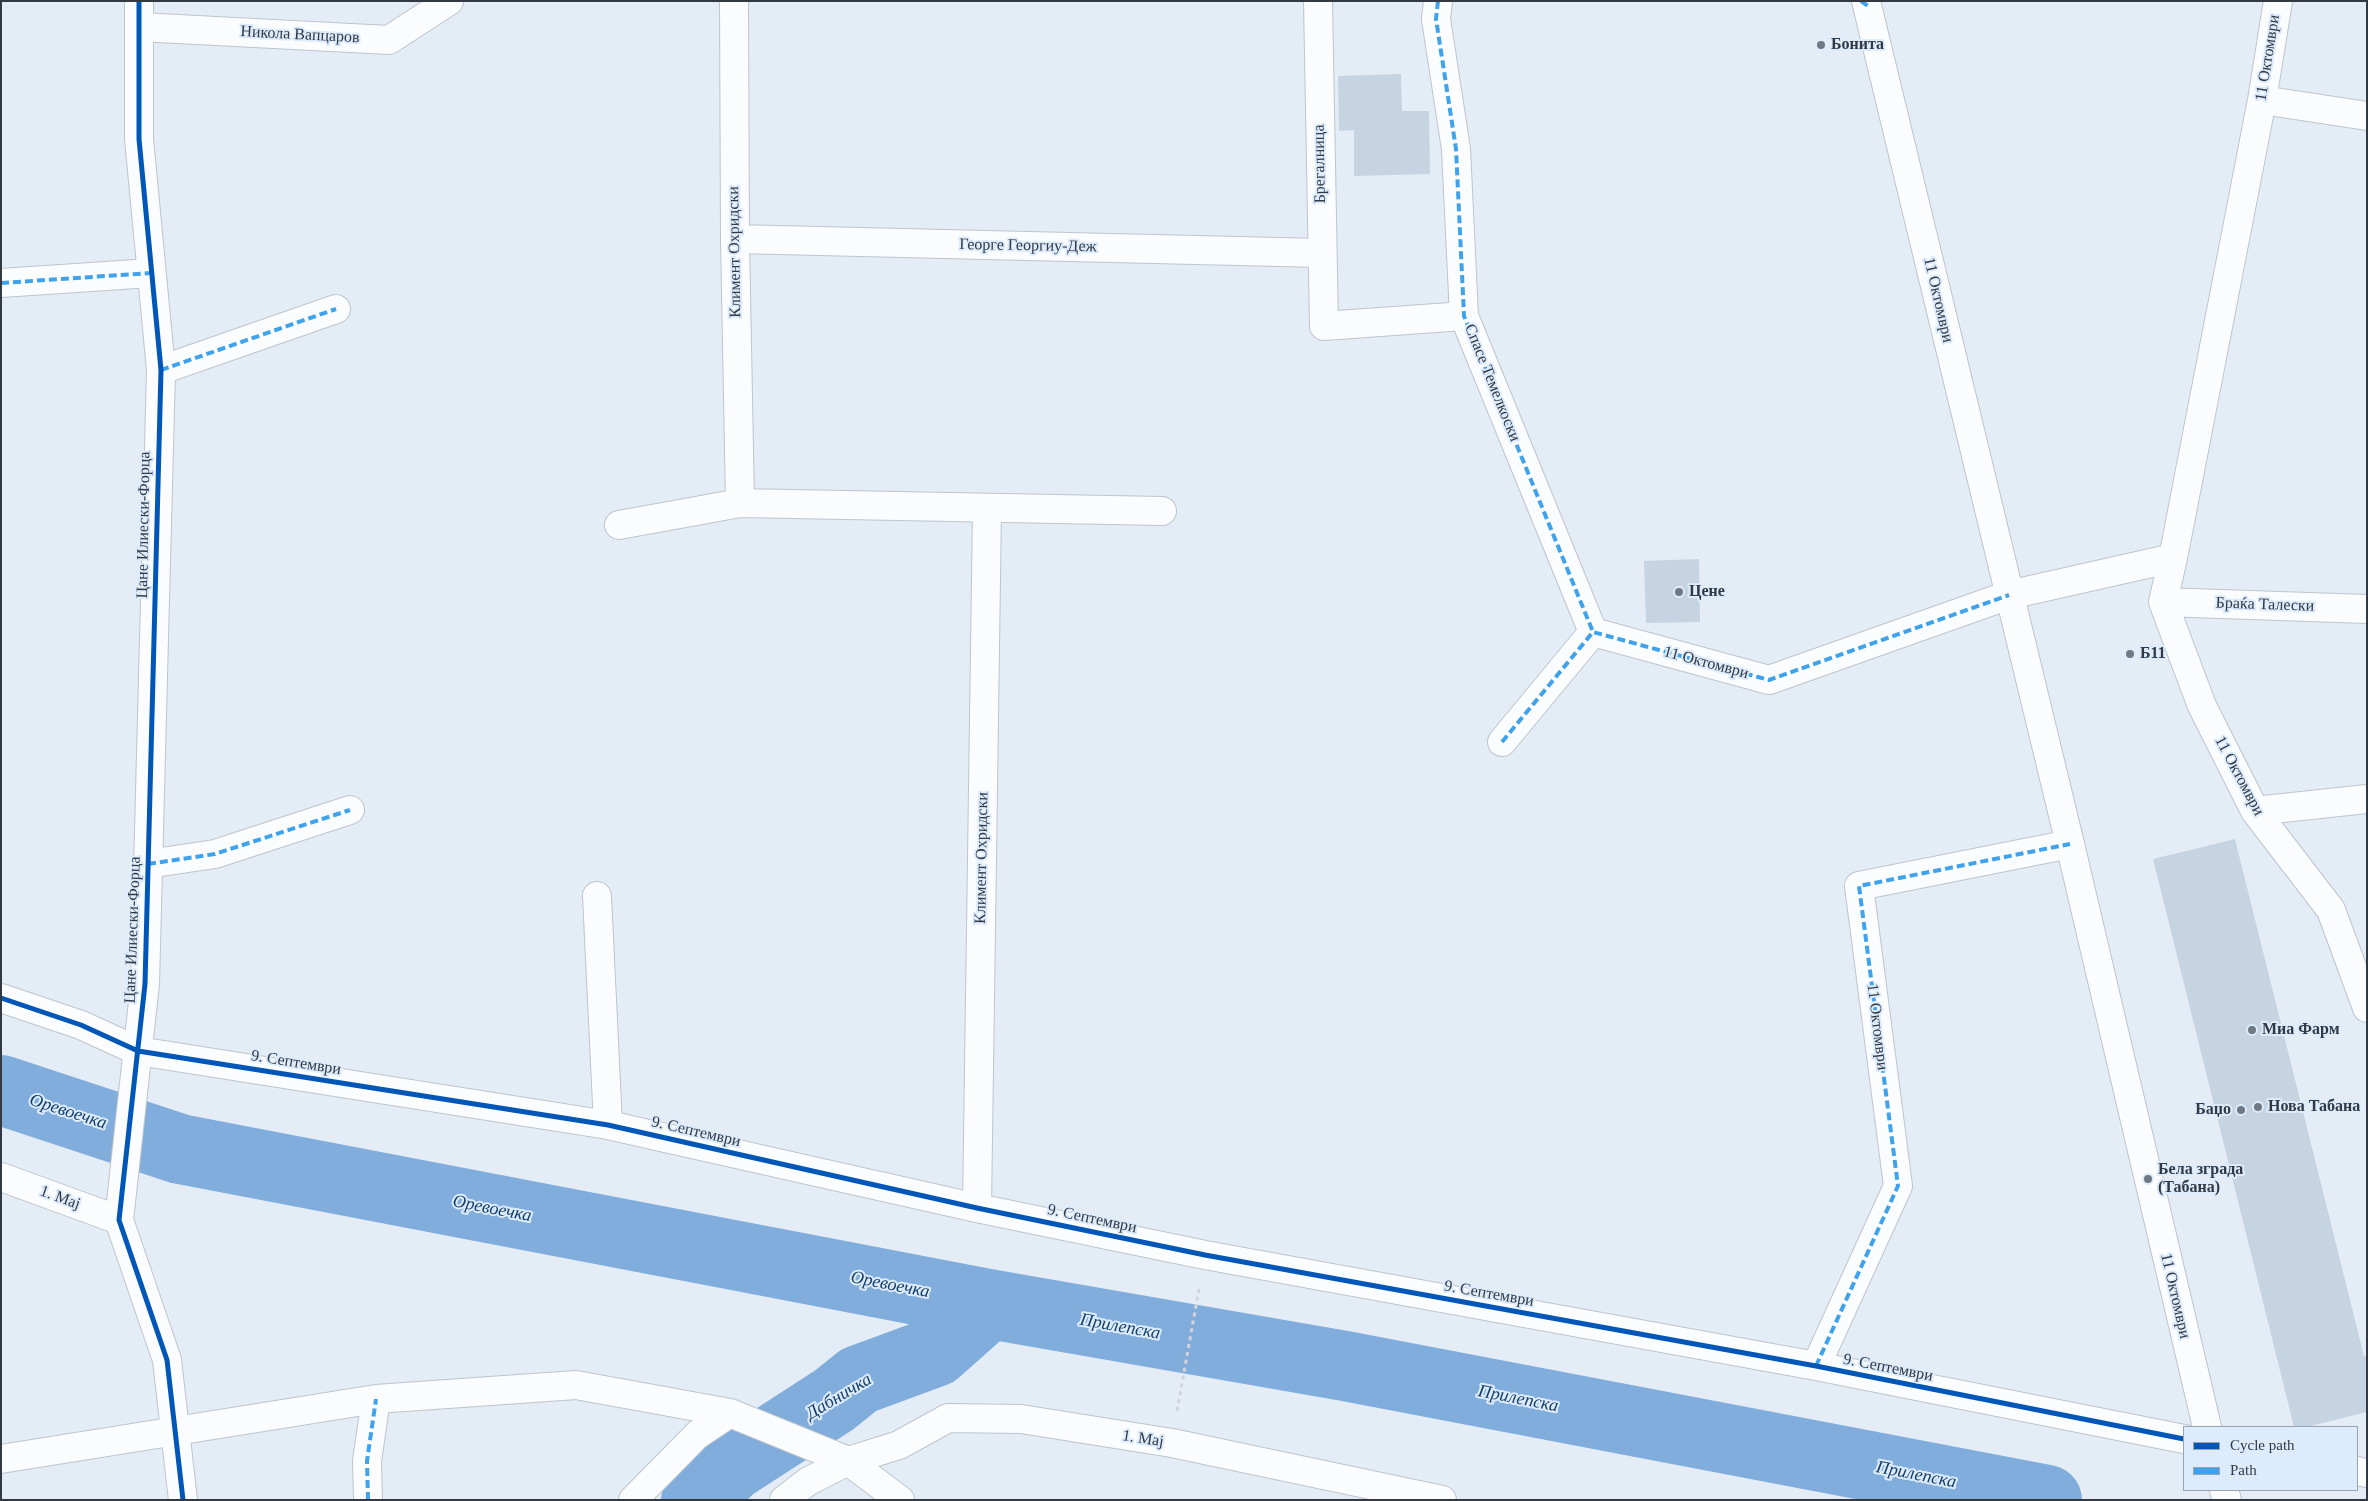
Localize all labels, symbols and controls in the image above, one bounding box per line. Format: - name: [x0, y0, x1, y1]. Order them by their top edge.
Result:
- street label: 11 Октомври: [2252, 13, 2284, 103]
- street label: Никола Вапцаров: [240, 22, 360, 48]
- place label: Бонита: [1831, 35, 1884, 55]
- marker: Бонита: [1815, 39, 1827, 51]
- street label: Брегалница: [1310, 124, 1330, 204]
- street label: Климент Охридски: [724, 186, 746, 318]
- street label: Георге Георгиу-Деж: [959, 235, 1097, 257]
- street label: 11 Октомври: [1919, 255, 1957, 345]
- street label: Спасе Темелкоски: [1460, 321, 1524, 445]
- street label: Цане Илиески-Форца: [133, 451, 155, 599]
- place label: Цене: [1689, 582, 1725, 602]
- marker: Цене: [1673, 586, 1685, 598]
- street label: Браќа Талески: [2215, 594, 2315, 616]
- street label: 11 Октомври: [1661, 642, 1751, 684]
- place label: Б11: [2140, 644, 2166, 664]
- marker: Б11: [2124, 648, 2136, 660]
- street label: 11 Октомври: [2210, 733, 2268, 819]
- street label: Климент Охридски: [971, 792, 993, 924]
- street label: Цане Илиески-Форца: [121, 856, 145, 1004]
- street label: 11 Октомври: [1862, 983, 1892, 1071]
- place label: Миа Фарм: [2262, 1020, 2340, 1040]
- marker: Миа Фарм: [2246, 1024, 2258, 1036]
- street label: 9. Септември: [250, 1046, 342, 1080]
- water label: Оревоечка: [27, 1089, 109, 1135]
- place label: Нова Табана: [2268, 1097, 2360, 1117]
- place label: Баџо: [2195, 1100, 2231, 1120]
- marker: Нова Табана: [2252, 1101, 2264, 1113]
- marker: Баџо: [2235, 1104, 2247, 1116]
- street label: 9. Септември: [650, 1112, 742, 1152]
- place label: Бела зграда (Табана): [2158, 1160, 2243, 1198]
- marker: Бела зграда (Табана): [2142, 1173, 2154, 1185]
- street label: 1. Мај: [37, 1182, 83, 1214]
- water label: Оревоечка: [451, 1191, 533, 1227]
- street label: 9. Септември: [1046, 1200, 1138, 1238]
- street label: 11 Октомври: [2156, 1251, 2194, 1341]
- water label: Оревоечка: [849, 1267, 931, 1303]
- street label: 9. Септември: [1443, 1277, 1535, 1311]
- water label: Прилепска: [1078, 1309, 1162, 1345]
- street label: 9. Септември: [1842, 1350, 1934, 1386]
- water label: Дабничка: [802, 1369, 876, 1425]
- water label: Прилепска: [1476, 1381, 1560, 1417]
- street label: 1. Мај: [1121, 1426, 1165, 1452]
- legend: [2183, 1426, 2358, 1491]
- text: Cycle path: [2230, 1437, 2295, 1453]
- water label: Прилепска: [1874, 1457, 1958, 1493]
- text: Path: [2230, 1462, 2257, 1478]

